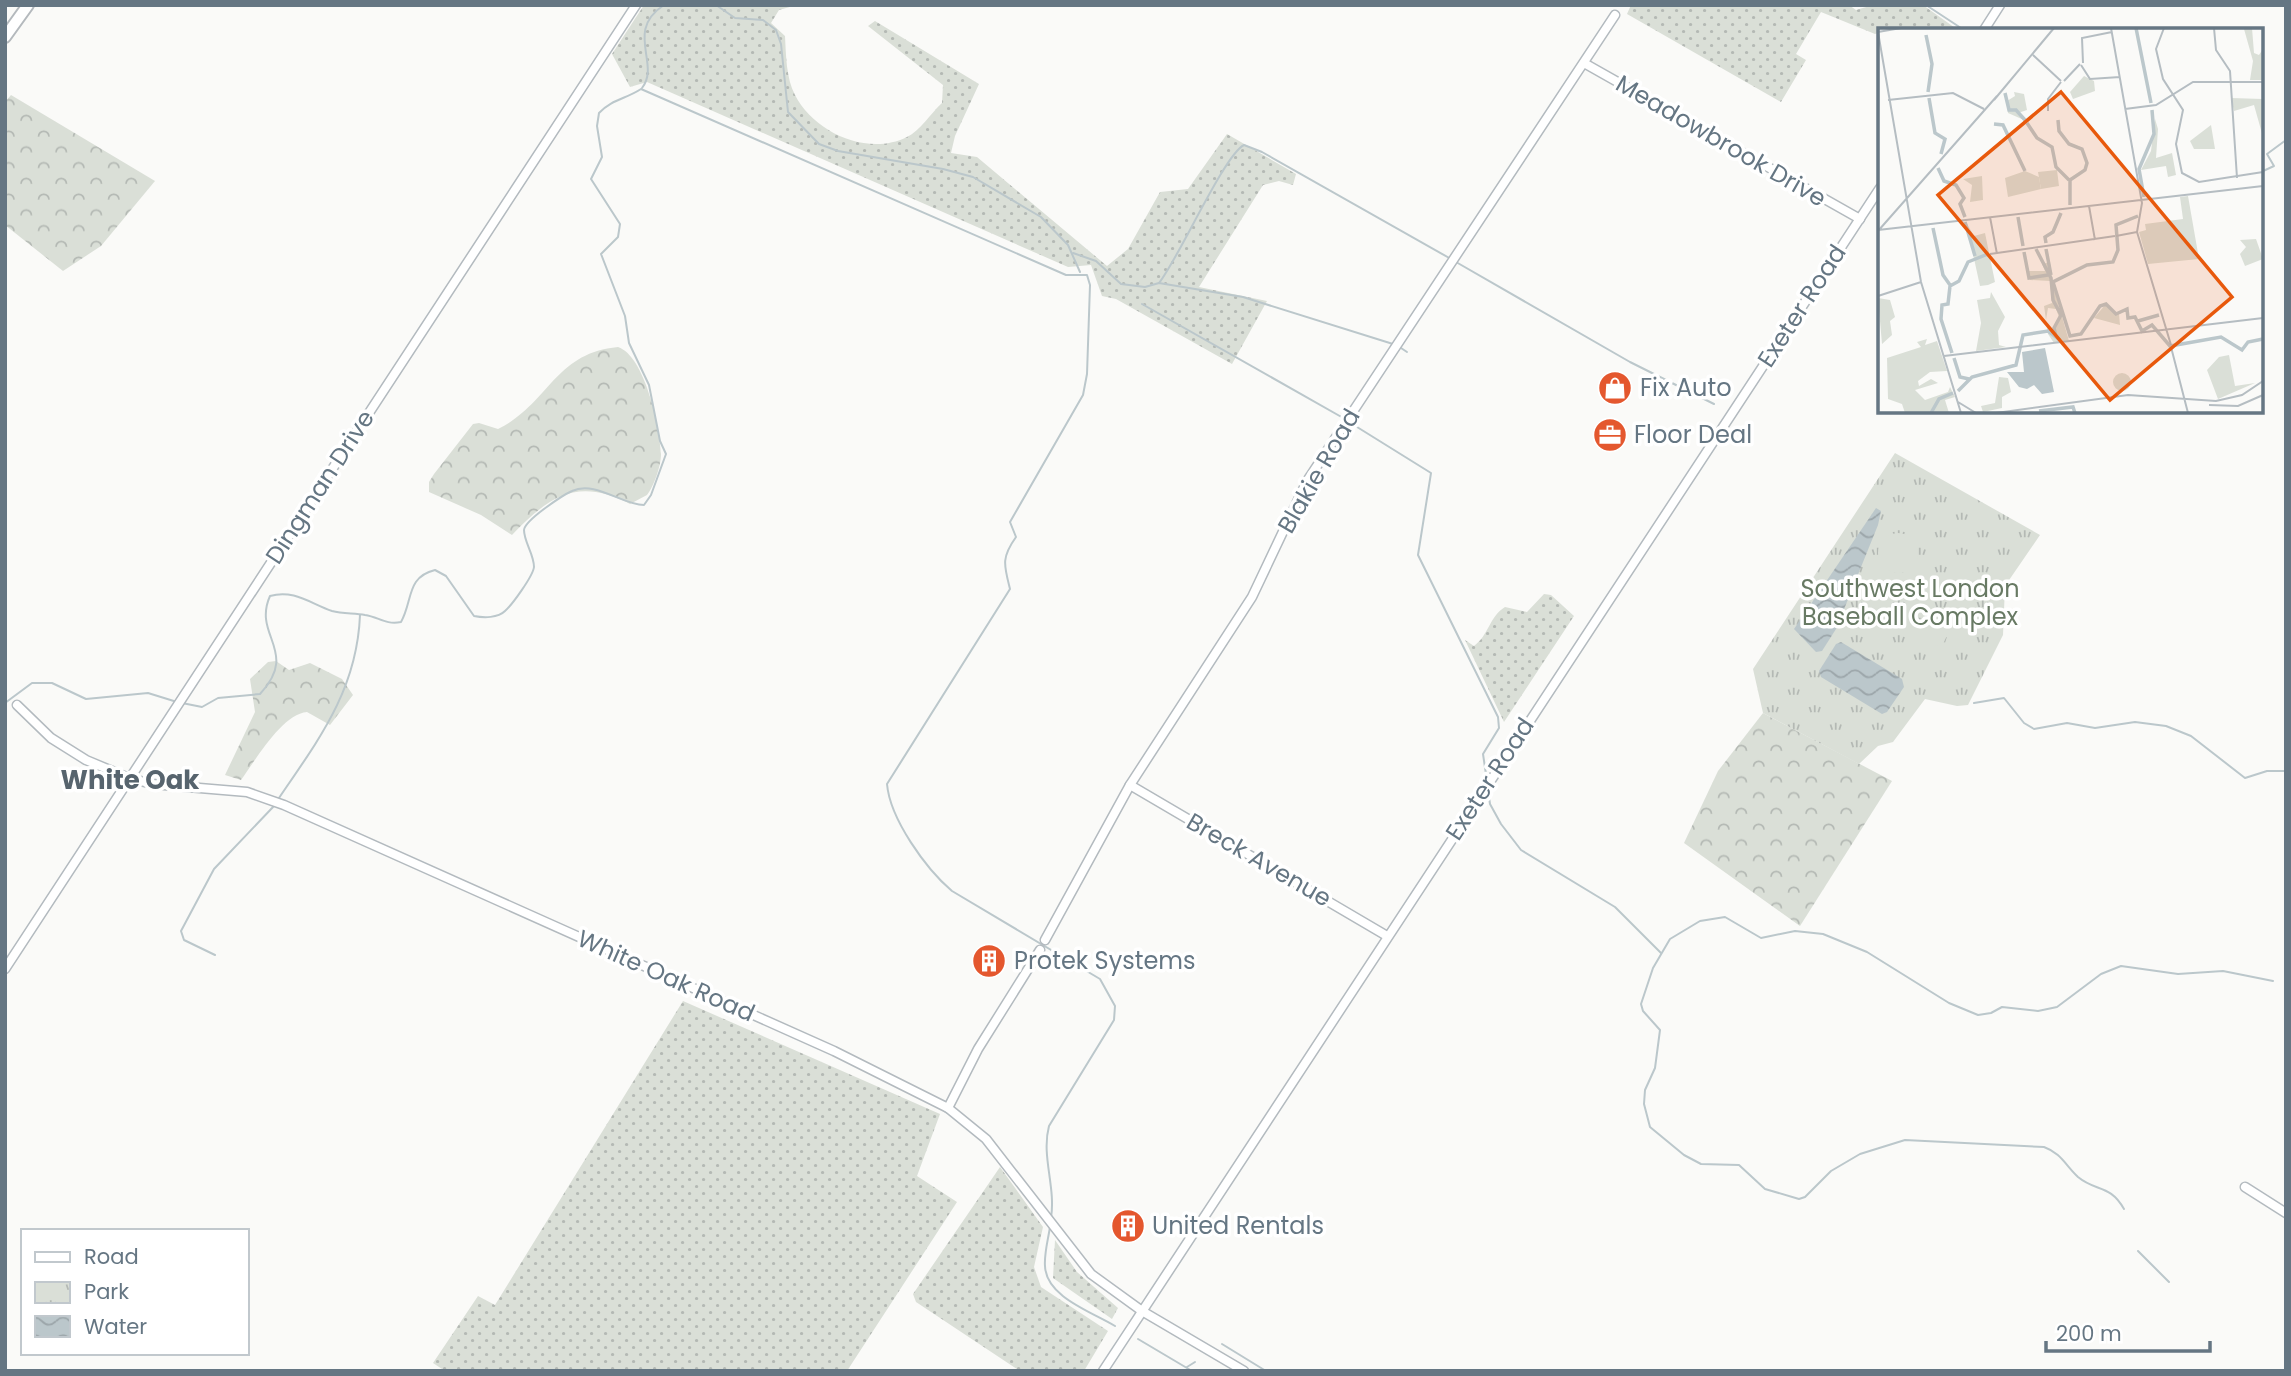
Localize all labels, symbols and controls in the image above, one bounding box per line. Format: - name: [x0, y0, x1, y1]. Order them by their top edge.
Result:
- inset map: [1878, 28, 2263, 413]
- street label: Meadowbrook Drive: [1610, 67, 1833, 214]
- street label: Exeter Road: [1750, 238, 1854, 373]
- shop icon: Fix Auto: [1596, 369, 1634, 407]
- place label: Fix Auto: [1640, 371, 1732, 404]
- street label: Blakie Road: [1270, 402, 1368, 539]
- street label: Dingman Drive: [257, 403, 382, 570]
- office icon: Floor Deal: [1591, 416, 1629, 454]
- place label: Floor Deal: [1634, 418, 1752, 451]
- park label: Southwest London Baseball Complex: [1800, 572, 2020, 633]
- street label: Exeter Road: [1438, 711, 1542, 846]
- district label: White Oak: [61, 762, 199, 798]
- street label: Breck Avenue: [1181, 805, 1338, 914]
- street label: White Oak Road: [572, 922, 760, 1029]
- building icon: Protek Systems: [970, 942, 1008, 980]
- place label: Protek Systems: [1014, 944, 1196, 977]
- building icon: United Rentals: [1109, 1207, 1147, 1245]
- place label: United Rentals: [1152, 1209, 1324, 1242]
- legend: [21, 1229, 248, 1355]
- text: Road: [84, 1242, 139, 1271]
- text: Park: [84, 1277, 129, 1306]
- scale bar: [2046, 1310, 2210, 1354]
- text: Water: [84, 1312, 147, 1341]
- text: 200 m: [2056, 1319, 2122, 1348]

